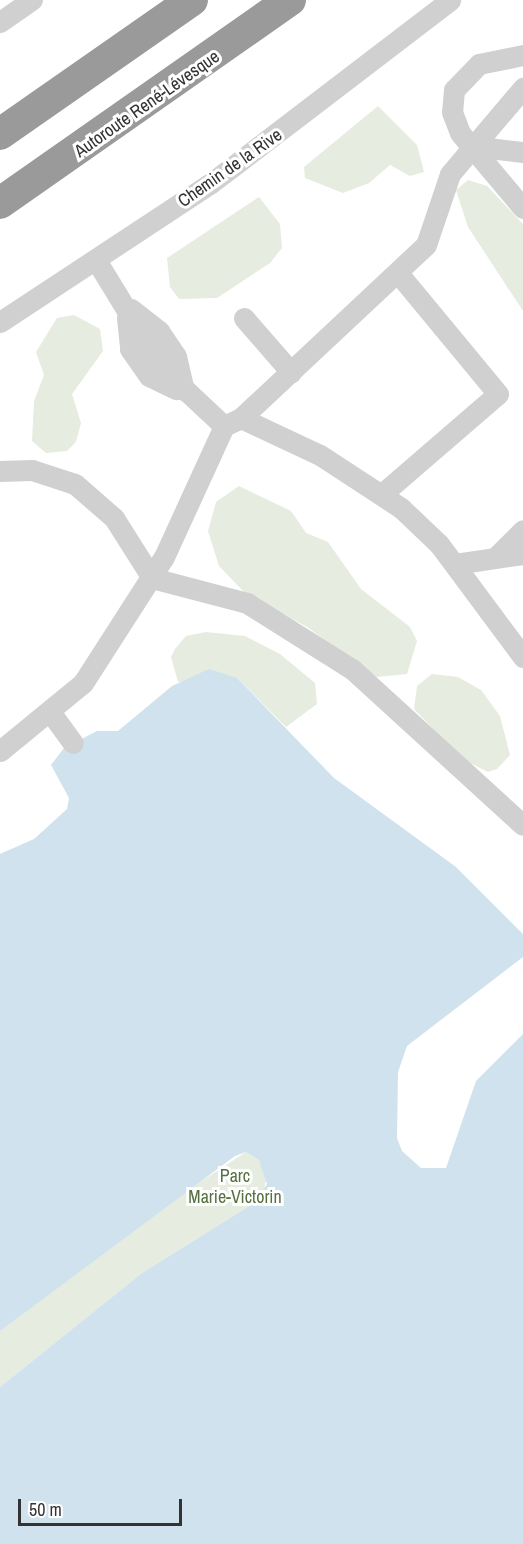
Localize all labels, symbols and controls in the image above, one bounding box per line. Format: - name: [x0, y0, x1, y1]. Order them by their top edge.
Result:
- street label: Autoroute René-Lévesque: [70, 46, 224, 162]
- street label: Chemin de la Rive: [174, 124, 286, 212]
- park label: Parc Marie-Victorin: [188, 1166, 282, 1208]
- scale bar: [21, 1487, 184, 1525]
- text: 50 m: [29, 1497, 62, 1522]

